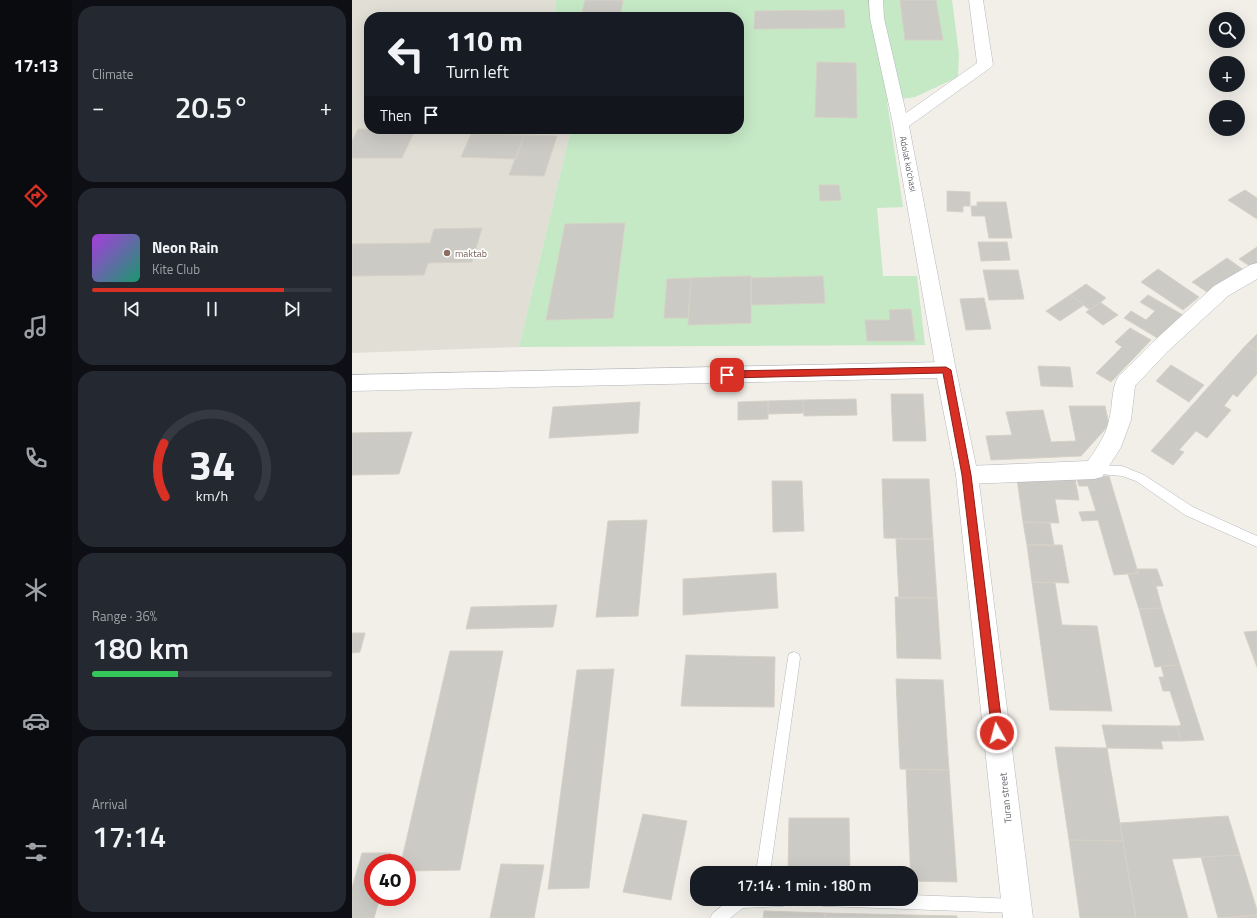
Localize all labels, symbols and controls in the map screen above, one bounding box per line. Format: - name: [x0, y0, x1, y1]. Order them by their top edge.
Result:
- map controls: [1209, 12, 1245, 136]
- button: search: [1209, 12, 1245, 48]
- text: 110 m: [446, 19, 523, 62]
- icon: left: [380, 28, 432, 80]
- text: 17:13: [14, 52, 58, 79]
- button: +: [1209, 56, 1245, 92]
- text: Turn left: [446, 58, 509, 85]
- text: Climate: [92, 64, 133, 84]
- text: 20.5°: [175, 84, 249, 130]
- text: −: [92, 90, 104, 124]
- text: +: [320, 90, 332, 124]
- button: −: [1209, 100, 1245, 136]
- text: Then: [380, 104, 412, 127]
- icon: arrive: [420, 104, 442, 126]
- street label: Adolat ko'chasi: [897, 135, 920, 193]
- icon: directions: [22, 182, 50, 210]
- text: Neon Rain: [152, 236, 219, 259]
- place label: maktab: [455, 246, 487, 261]
- marker: maktab: [442, 248, 452, 258]
- text: Kite Club: [152, 259, 200, 279]
- icon: previous: [121, 298, 143, 320]
- icon: pause: [201, 298, 223, 320]
- icon: next: [281, 298, 303, 320]
- icon: music: [22, 313, 50, 341]
- pin: [710, 358, 744, 392]
- icon: arrive: [716, 364, 738, 386]
- text: 34: [189, 433, 235, 496]
- icon: phone: [22, 444, 50, 472]
- text: km/h: [196, 485, 228, 507]
- icon: climate: [22, 576, 50, 604]
- text: Range · 36%: [92, 606, 157, 626]
- text: 180 km: [92, 625, 189, 671]
- icon: car: [22, 707, 50, 735]
- position arrow: [976, 712, 1018, 754]
- street label: Turan street: [995, 771, 1016, 824]
- text: Arrival: [92, 794, 127, 814]
- text: 17:14: [92, 813, 166, 859]
- icon: filters: [22, 838, 50, 866]
- speed limit sign: 40: [364, 854, 416, 906]
- text: 17:14 · 1 min · 180 m: [737, 874, 871, 897]

